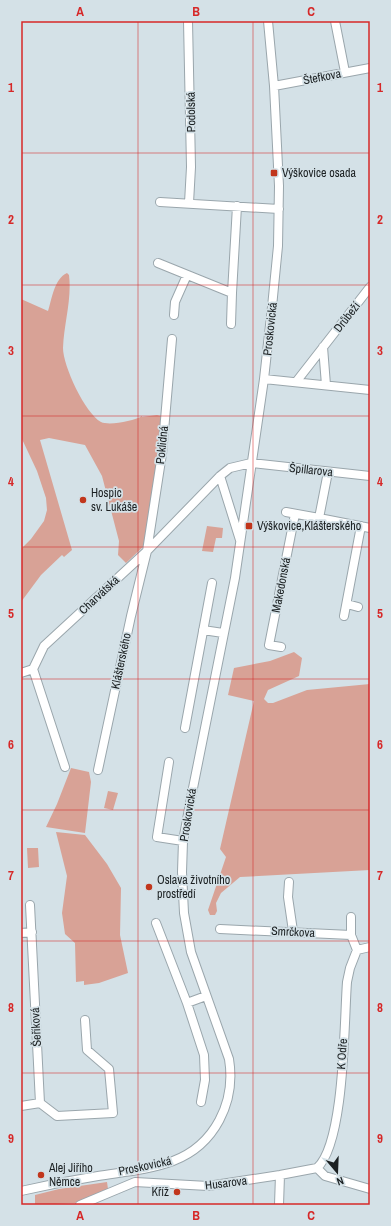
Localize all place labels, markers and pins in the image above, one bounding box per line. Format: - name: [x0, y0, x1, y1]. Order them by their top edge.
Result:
- place label: Výškovice osada: [282, 165, 357, 181]
- marker: Výškovice osada: [269, 168, 279, 178]
- place label: Hospic sv. Lukáše: [91, 485, 137, 515]
- marker: Hospic sv. Lukáše: [78, 495, 88, 505]
- place label: Výškovice,Klášterského: [257, 518, 361, 534]
- marker: Výškovice,Klášterského: [244, 521, 254, 531]
- place label: Oslava životního prostředí: [157, 872, 230, 902]
- marker: Oslava životního prostředí: [144, 882, 154, 892]
- place label: Alej Jiřího Němce: [48, 1160, 93, 1190]
- marker: Alej Jiřího Němce: [36, 1170, 46, 1180]
- place label: Kříž: [152, 1184, 169, 1200]
- marker: Kříž: [172, 1187, 182, 1197]

